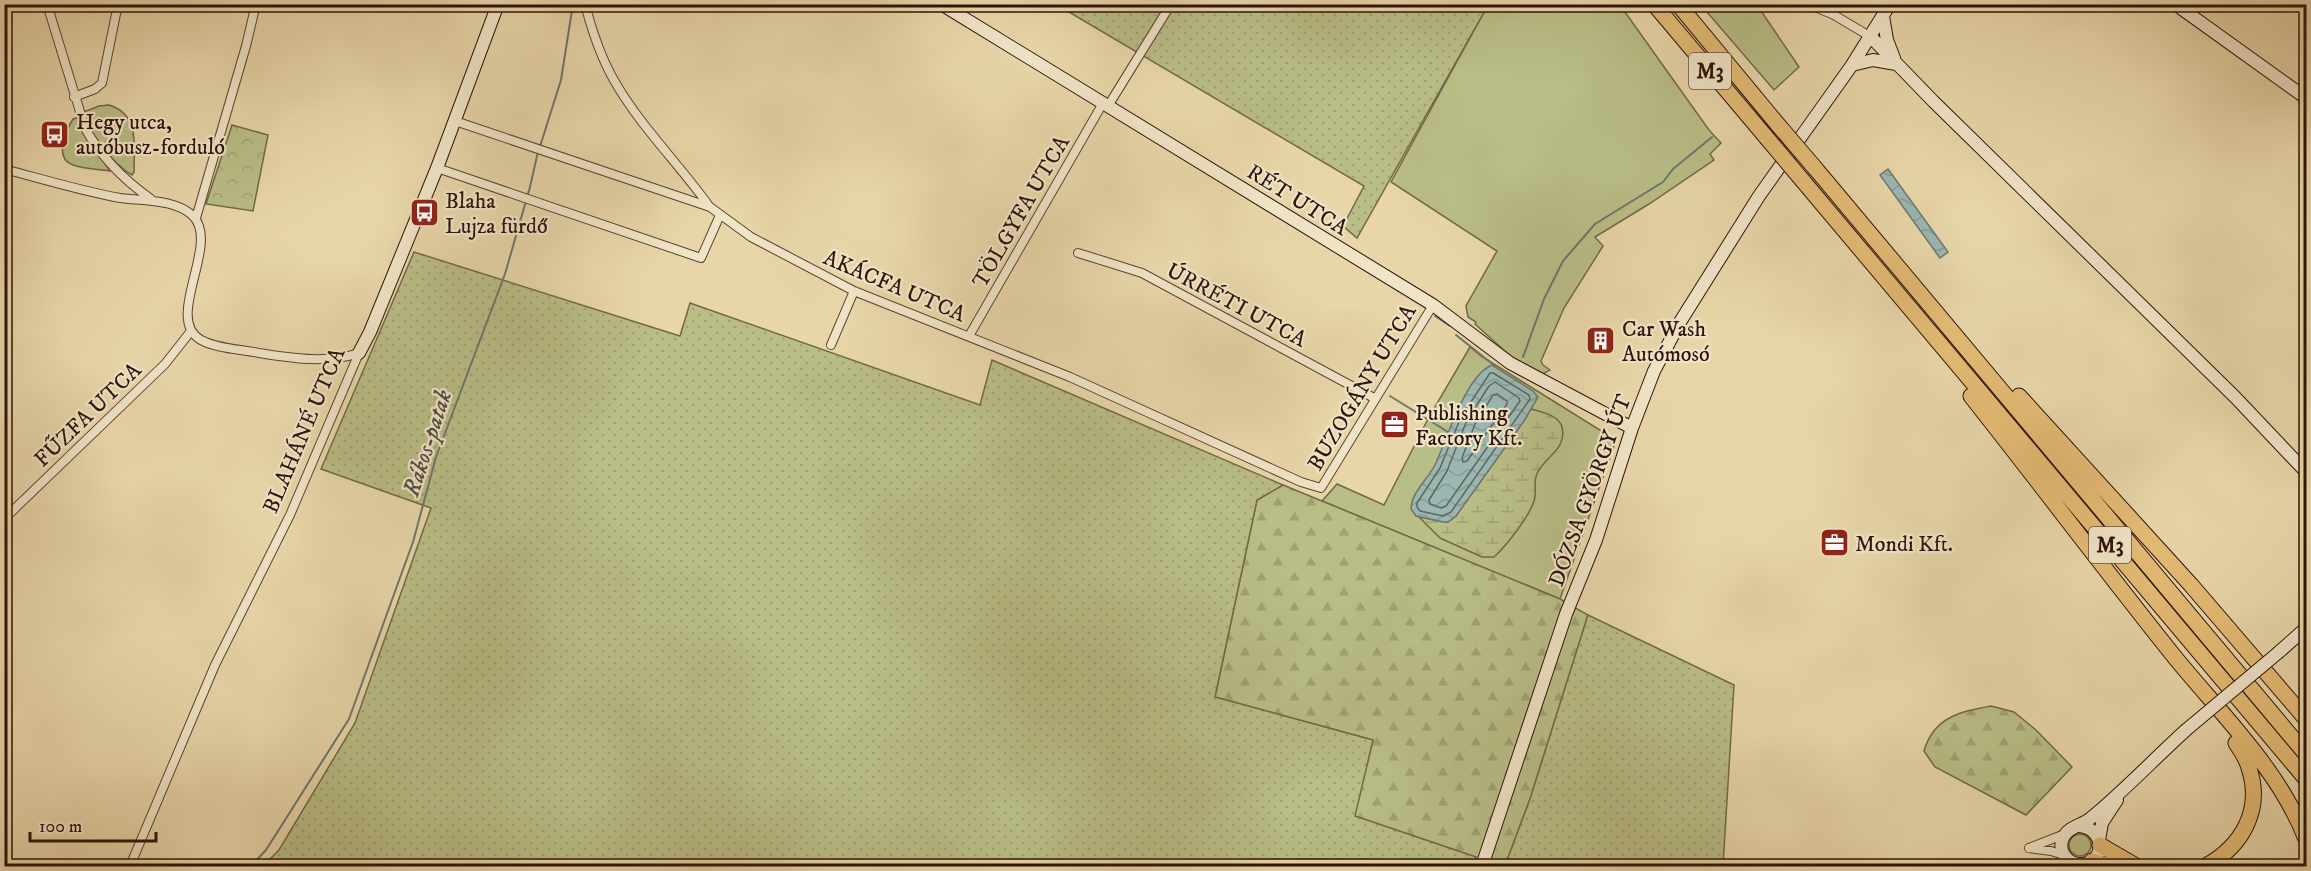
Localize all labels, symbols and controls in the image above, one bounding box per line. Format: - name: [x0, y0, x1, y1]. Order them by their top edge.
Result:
- road number: M3: [1689, 53, 1731, 89]
- place label: Hegy utca, autóbusz-forduló: [76, 109, 225, 161]
- bus stop icon: Hegy utca, autóbusz-forduló: [39, 118, 71, 150]
- street label: TÖLGYFA UTCA: [967, 130, 1076, 293]
- street label: RÉT UTCA: [1242, 159, 1354, 242]
- place label: Blaha Lujza fürdő: [445, 188, 548, 240]
- bus stop icon: Blaha Lujza fürdő: [408, 197, 440, 229]
- street label: AKÁCFA UTCA: [819, 243, 971, 329]
- street label: ÚRRÉTI UTCA: [1162, 256, 1312, 354]
- street label: BUZOGÁNY UTCA: [1301, 298, 1423, 476]
- place label: Car Wash Autómosó: [1622, 316, 1710, 368]
- building icon: Car Wash Autómosó: [1585, 325, 1617, 357]
- street label: BLAHÁNÉ UTCA: [256, 342, 352, 517]
- street label: FŰZFA UTCA: [28, 356, 148, 473]
- water label: Rákos-patak: [396, 386, 459, 501]
- street label: DÓZSA GYÖRGY ÚT: [1542, 390, 1638, 590]
- place label: Publishing Factory Kft.: [1415, 400, 1522, 452]
- office icon: Publishing Factory Kft.: [1378, 409, 1410, 441]
- office icon: Mondi Kft.: [1818, 527, 1850, 559]
- road number: M3: [2089, 527, 2131, 563]
- place label: Mondi Kft.: [1855, 531, 1953, 558]
- scale bar: [30, 805, 156, 843]
- text: 100 m: [39, 816, 82, 838]

